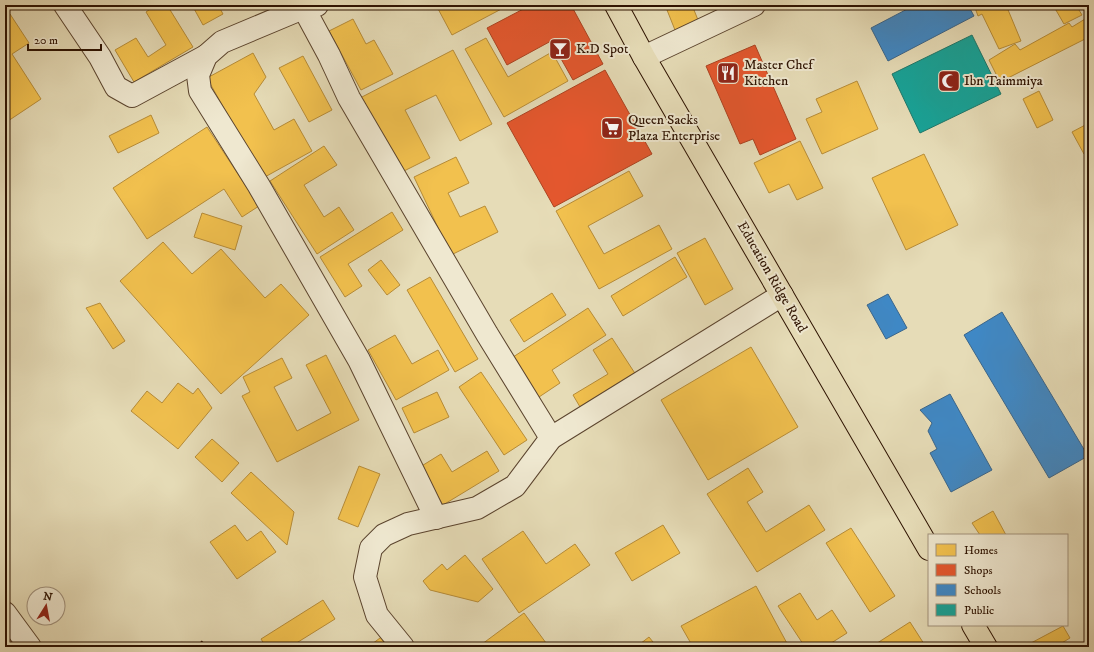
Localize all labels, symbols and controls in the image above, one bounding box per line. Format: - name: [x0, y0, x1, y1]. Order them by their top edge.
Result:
- scale bar: [28, 26, 101, 52]
- text: 20 m: [34, 33, 58, 48]
- bar icon: K.D Spot: [547, 36, 573, 62]
- place label: K.D Spot: [576, 40, 629, 58]
- place label: Master Chef Kitchen: [744, 56, 815, 90]
- restaurant icon: Master Chef Kitchen: [715, 60, 741, 86]
- mosque icon: Ibn Taimmiya: [936, 68, 962, 94]
- place label: Ibn Taimmiya: [964, 72, 1043, 90]
- place label: Queen Sacks Plaza Enterprise: [628, 111, 720, 145]
- supermarket icon: Queen Sacks Plaza Enterprise: [599, 115, 625, 141]
- street label: Education Ridge Road: [733, 218, 811, 336]
- legend: [928, 534, 1068, 626]
- text: Homes: [964, 543, 998, 558]
- text: Shops: [964, 563, 992, 578]
- text: Schools: [964, 583, 1001, 598]
- north arrow: [26, 586, 66, 626]
- text: N: [42, 589, 53, 605]
- text: Public: [964, 603, 994, 618]

